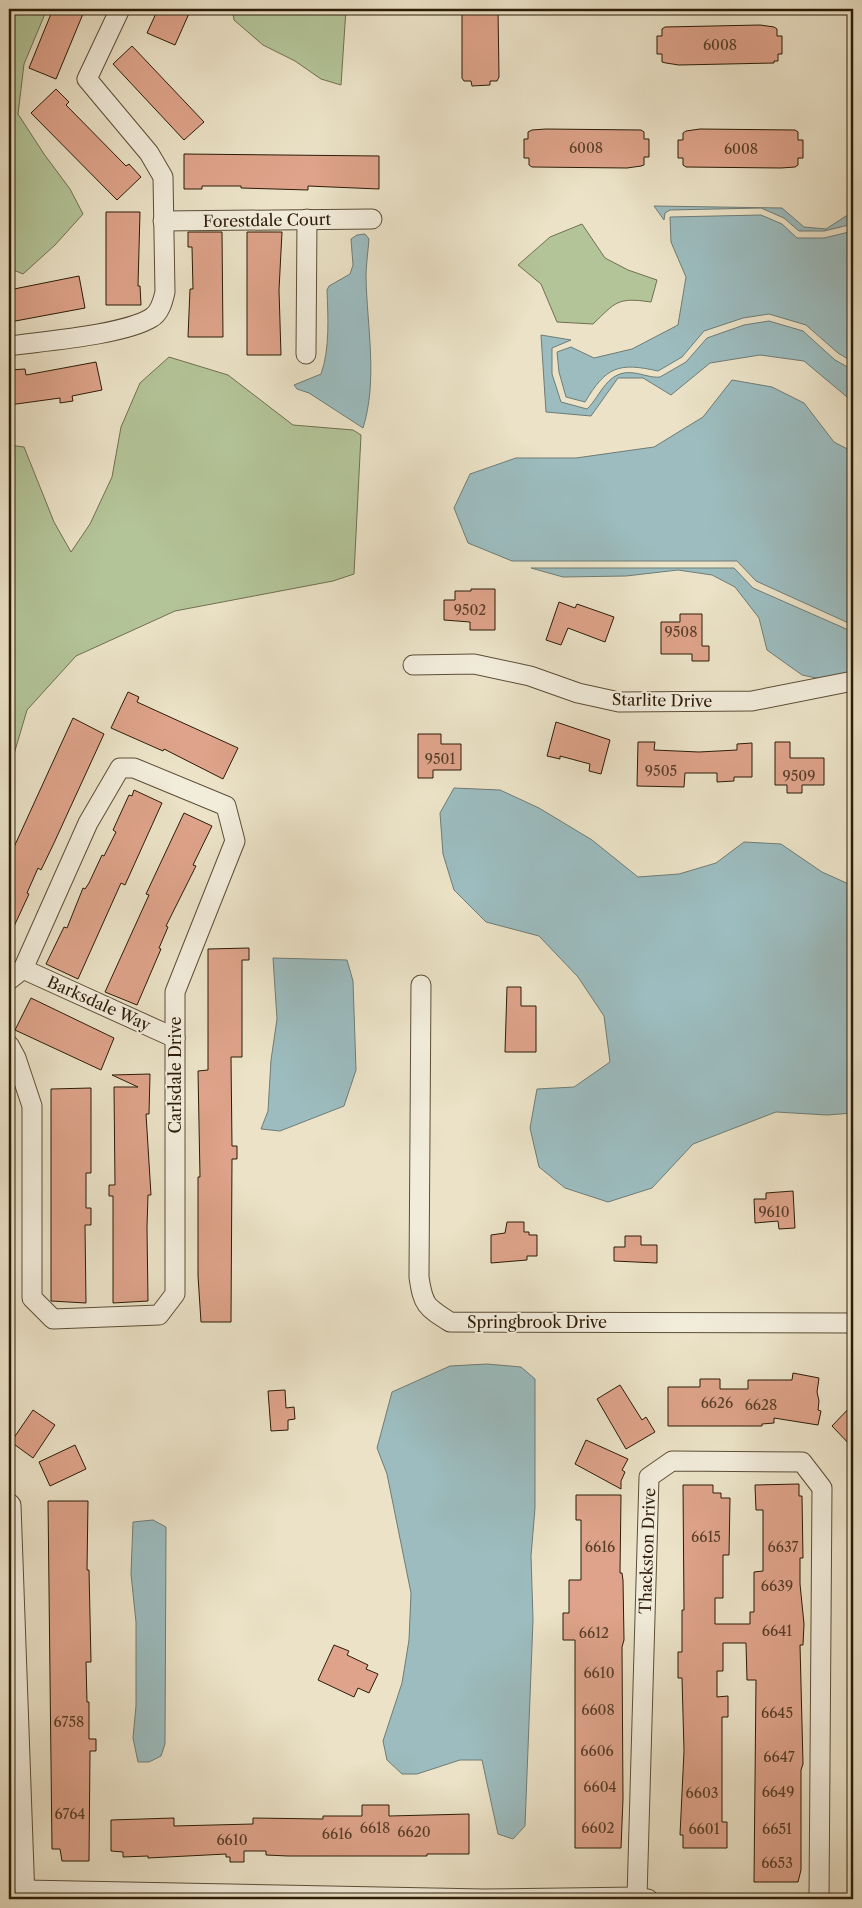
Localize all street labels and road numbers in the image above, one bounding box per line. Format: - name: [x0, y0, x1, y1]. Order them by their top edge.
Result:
- street label: Forestdale Court: [203, 209, 332, 231]
- street label: Starlite Drive: [612, 689, 712, 711]
- street label: Barksdale Way: [44, 971, 155, 1035]
- street label: Carlsdale Drive: [165, 1016, 185, 1133]
- street label: Springbrook Drive: [467, 1312, 607, 1332]
- street label: Thackston Drive: [635, 1488, 659, 1614]

